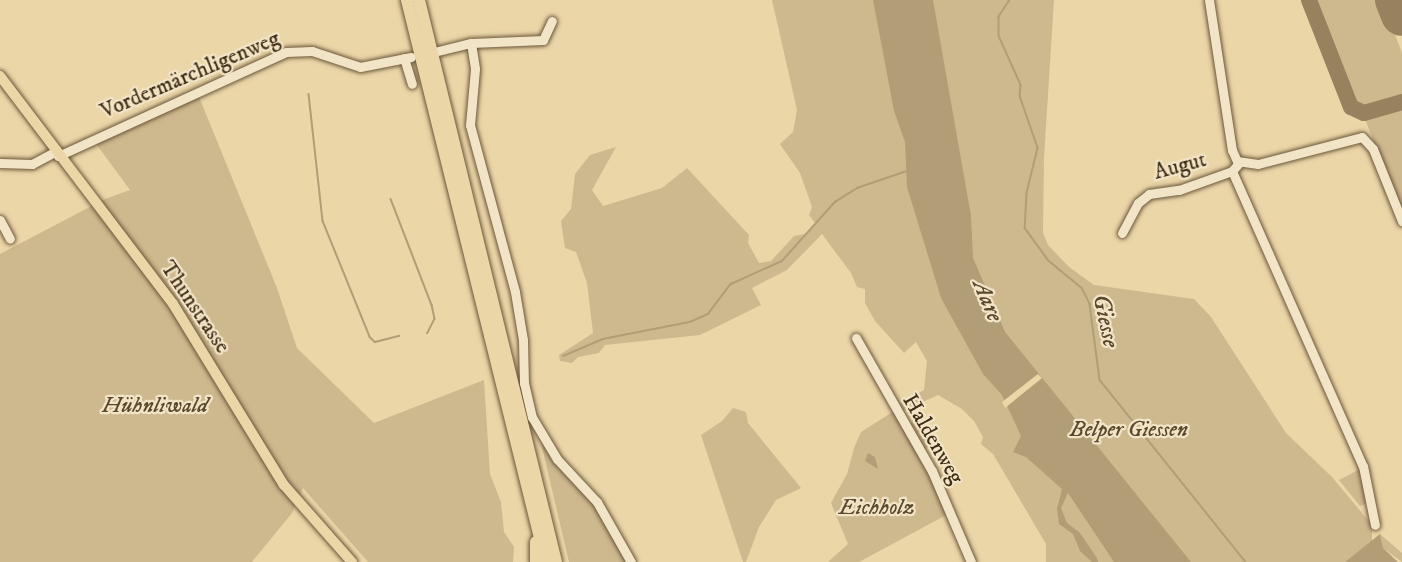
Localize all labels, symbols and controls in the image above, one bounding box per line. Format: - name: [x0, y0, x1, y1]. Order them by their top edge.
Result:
- street label: Vordermärchligenweg: [96, 25, 284, 125]
- street label: Augut: [1151, 146, 1209, 186]
- street label: Thunstrasse: [154, 256, 236, 358]
- water label: Aare: [965, 276, 1009, 326]
- water label: Giesse: [1085, 292, 1125, 350]
- street label: Haldenweg: [897, 389, 969, 489]
- park label: Hühnliwald: [102, 393, 208, 419]
- park label: Belper Giessen: [1070, 417, 1188, 443]
- park label: Eichholz: [839, 495, 915, 521]

